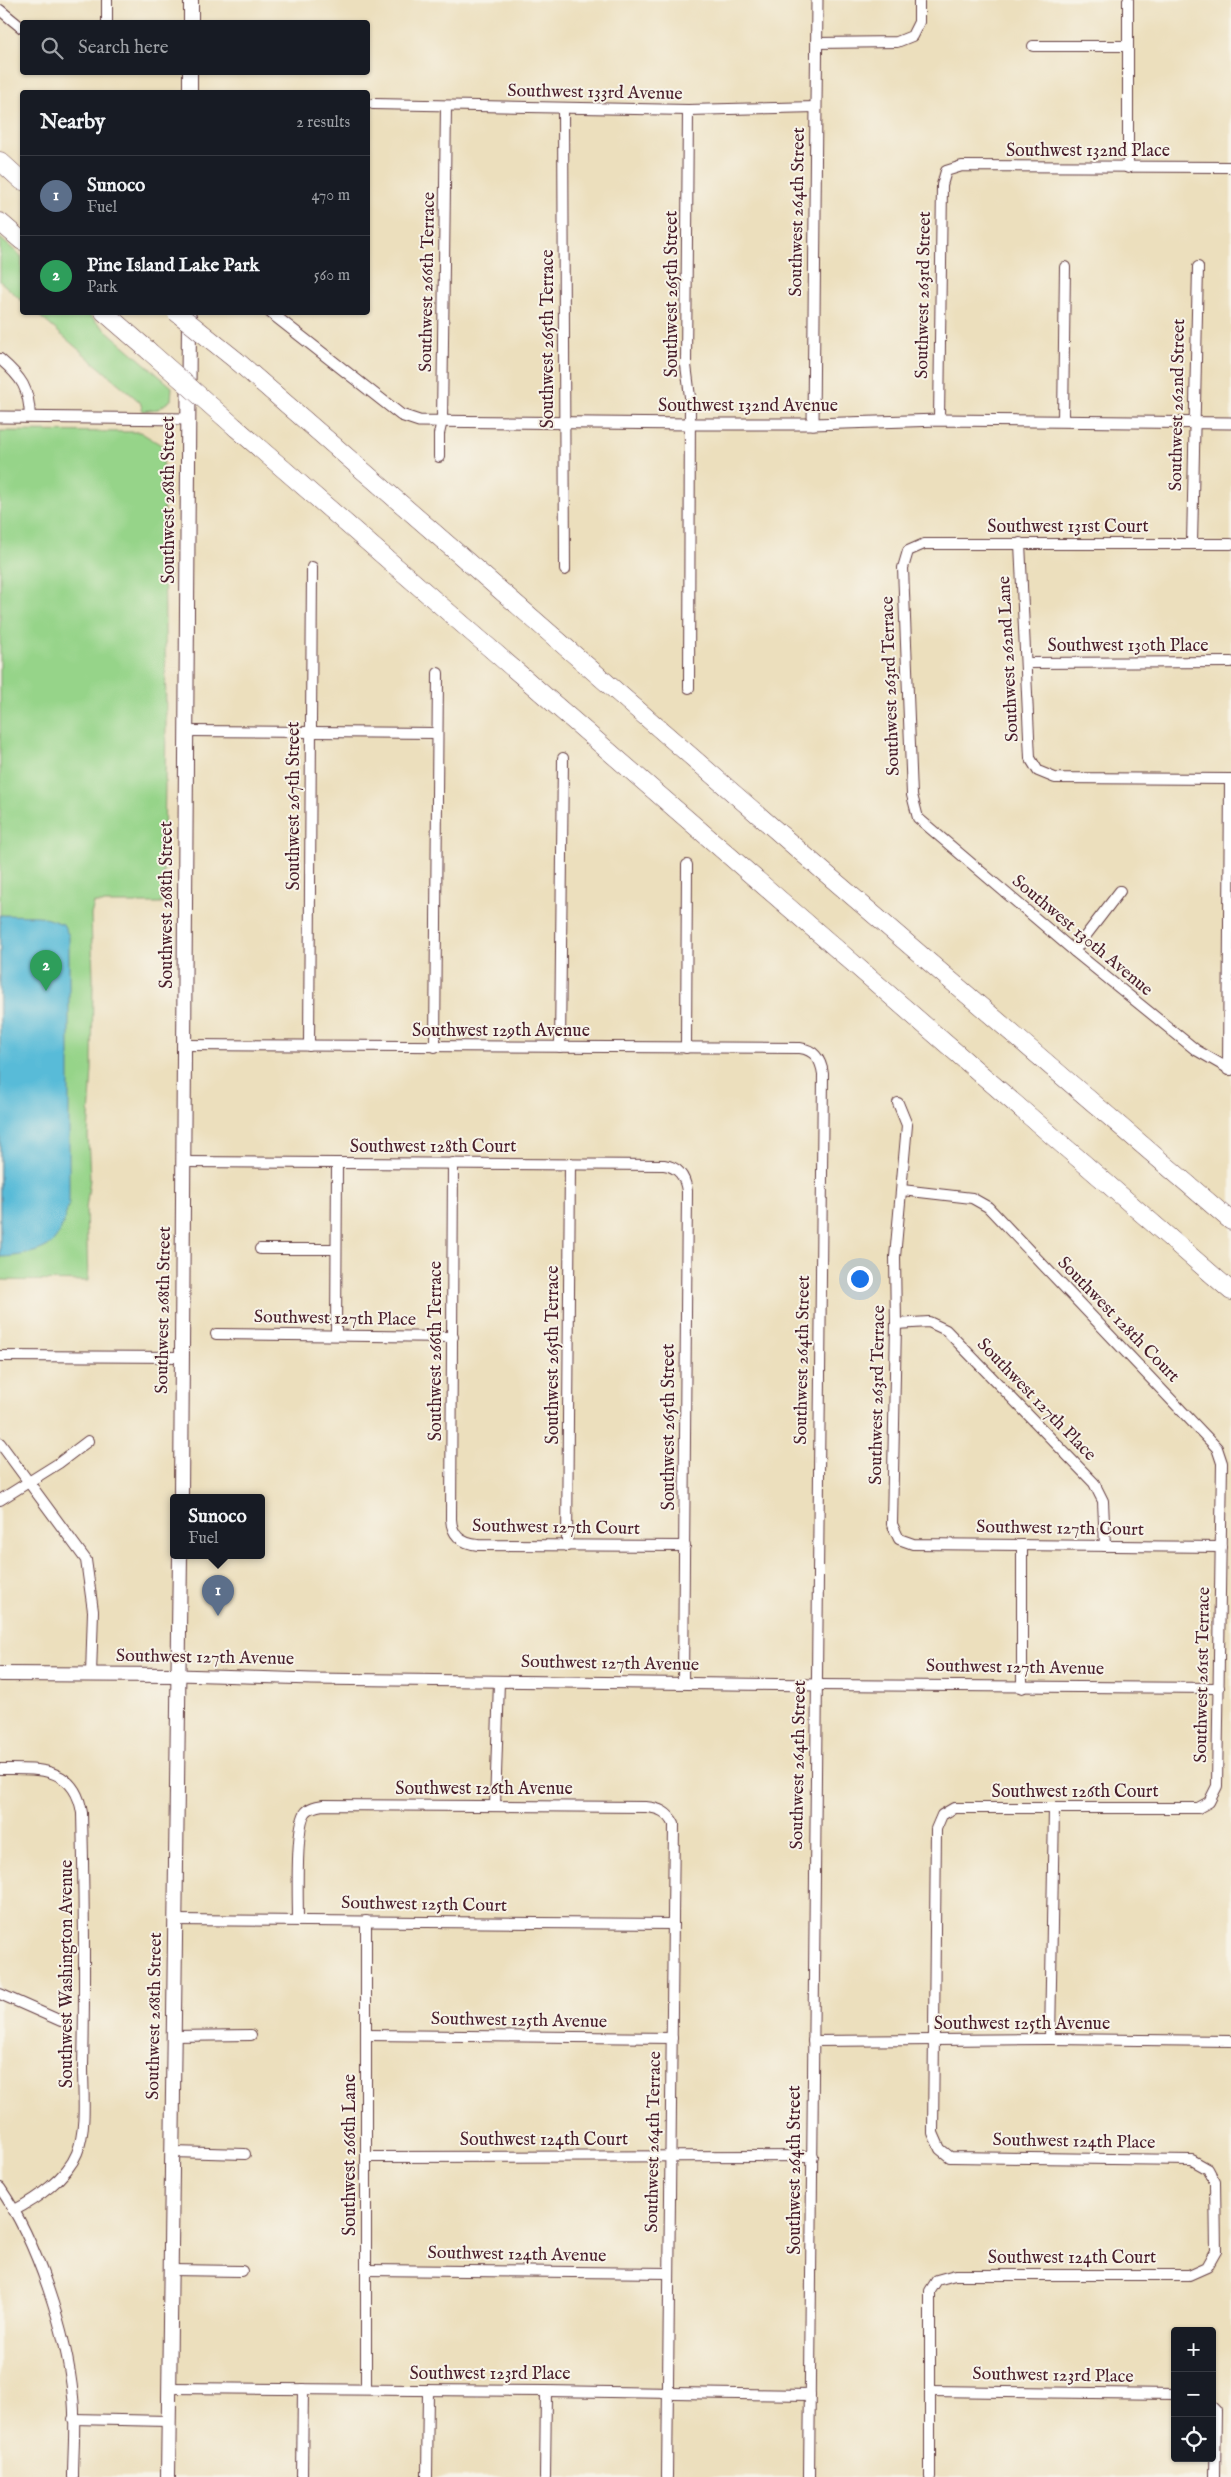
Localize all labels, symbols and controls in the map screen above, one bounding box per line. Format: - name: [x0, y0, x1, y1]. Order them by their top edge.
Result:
- search box: [20, 20, 370, 75]
- icon: search: [38, 34, 66, 62]
- text: Search here: [78, 36, 169, 60]
- street label: Southwest 133rd Avenue: [507, 80, 683, 106]
- text: Nearby: [40, 109, 105, 136]
- text: 2 results: [296, 113, 350, 133]
- street label: Southwest 264th Street: [785, 127, 811, 297]
- street label: Southwest 132nd Place: [1006, 140, 1170, 163]
- text: Sunoco: [87, 174, 145, 198]
- text: 1: [53, 186, 59, 206]
- text: 470 m: [311, 186, 350, 206]
- street label: Southwest 266th Terrace: [415, 192, 441, 372]
- text: Fuel: [87, 198, 117, 218]
- street label: Southwest 265th Street: [661, 210, 684, 378]
- street label: Southwest 263rd Street: [911, 211, 937, 379]
- street label: Southwest 265th Terrace: [537, 249, 560, 429]
- text: Pine Island Lake Park: [87, 254, 260, 278]
- text: 2: [52, 266, 60, 286]
- text: 560 m: [314, 266, 350, 286]
- text: Park: [87, 278, 117, 298]
- street label: Southwest 262nd Street: [1165, 319, 1191, 491]
- street label: Southwest 132nd Avenue: [658, 395, 838, 418]
- street label: Southwest 268th Street: [158, 416, 181, 584]
- street label: Southwest 131st Court: [987, 516, 1149, 539]
- street label: Southwest 262nd Lane: [993, 575, 1025, 743]
- street label: Southwest 263rd Terrace: [876, 596, 906, 776]
- street label: Southwest 130th Place: [1047, 635, 1209, 658]
- street label: Southwest 267th Street: [283, 722, 306, 891]
- street label: Southwest 268th Street: [156, 821, 179, 989]
- street label: Southwest 130th Avenue: [1007, 870, 1157, 1002]
- pin: 2: [30, 950, 62, 991]
- street label: Southwest 129th Avenue: [412, 1020, 590, 1043]
- street label: Southwest 128th Court: [350, 1136, 516, 1159]
- street label: Southwest 268th Street: [151, 1226, 177, 1394]
- street label: Southwest 128th Court: [1052, 1252, 1184, 1388]
- street label: Southwest 266th Terrace: [425, 1261, 448, 1441]
- street label: Southwest 265th Terrace: [542, 1265, 565, 1445]
- your location: [847, 1266, 873, 1292]
- street label: Southwest 264th Street: [790, 1275, 816, 1445]
- street label: Southwest 263rd Terrace: [865, 1305, 891, 1485]
- street label: Southwest 127th Place: [254, 1306, 416, 1332]
- street label: Southwest 127th Place: [971, 1334, 1101, 1466]
- street label: Southwest 265th Street: [658, 1343, 681, 1511]
- popup: [170, 1494, 265, 1559]
- text: Sunoco: [188, 1505, 247, 1529]
- street label: Southwest 127th Court: [472, 1515, 640, 1541]
- street label: Southwest 127th Court: [976, 1516, 1144, 1542]
- text: Fuel: [188, 1529, 218, 1549]
- pin: 1: [202, 1575, 234, 1616]
- street label: Southwest 261st Terrace: [1190, 1587, 1216, 1763]
- street label: Southwest 127th Avenue: [116, 1645, 294, 1671]
- street label: Southwest 127th Avenue: [521, 1651, 699, 1677]
- street label: Southwest 127th Avenue: [926, 1655, 1104, 1681]
- street label: Southwest 264th Street: [786, 1680, 812, 1850]
- street label: Southwest 126th Avenue: [395, 1778, 573, 1801]
- street label: Southwest 126th Court: [991, 1781, 1159, 1804]
- street label: Southwest Washington Avenue: [56, 1860, 79, 2088]
- street label: Southwest 125th Court: [341, 1892, 507, 1918]
- street label: Southwest 268th Street: [142, 1932, 168, 2100]
- street label: Southwest 125th Avenue: [431, 2008, 607, 2034]
- street label: Southwest 125th Avenue: [934, 2013, 1110, 2036]
- street label: Southwest 264th Terrace: [641, 2051, 667, 2233]
- street label: Southwest 266th Lane: [339, 2074, 362, 2236]
- street label: Southwest 264th Street: [784, 2085, 807, 2255]
- street label: Southwest 124th Court: [460, 2129, 628, 2152]
- street label: Southwest 124th Place: [992, 2129, 1156, 2155]
- street label: Southwest 124th Avenue: [427, 2242, 607, 2268]
- street label: Southwest 124th Court: [988, 2247, 1156, 2270]
- map controls: [1171, 2327, 1216, 2462]
- button: +: [1171, 2327, 1216, 2372]
- street label: Southwest 123rd Place: [409, 2363, 571, 2386]
- street label: Southwest 123rd Place: [972, 2363, 1134, 2389]
- button: −: [1171, 2372, 1216, 2417]
- button: locate: [1171, 2417, 1216, 2462]

